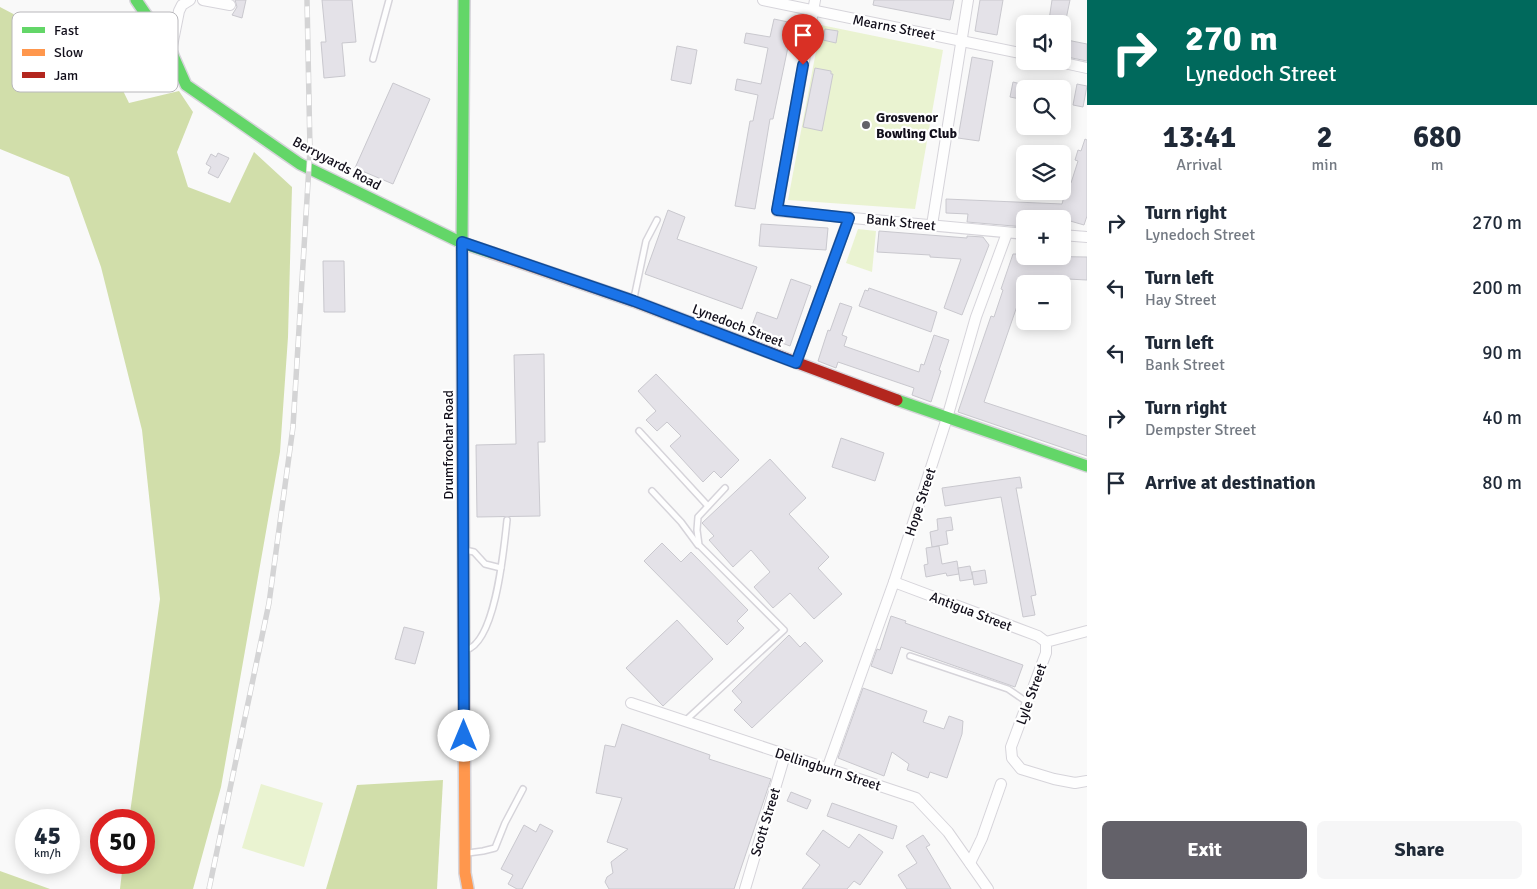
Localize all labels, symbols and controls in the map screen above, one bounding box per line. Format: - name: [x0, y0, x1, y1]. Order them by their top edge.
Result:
- street label: Mearns Street: [851, 11, 937, 44]
- legend: [12, 12, 178, 92]
- pin: [782, 14, 824, 65]
- map controls: [1016, 15, 1071, 330]
- button: sound: [1016, 15, 1071, 70]
- text: 270 m: [1185, 17, 1278, 60]
- icon: right: [1102, 20, 1167, 85]
- icon: arrive: [789, 21, 817, 49]
- text: Fast: [54, 22, 79, 39]
- text: Slow: [54, 44, 83, 61]
- text: Lynedoch Street: [1185, 60, 1336, 87]
- text: Jam: [54, 67, 78, 84]
- button: search: [1016, 80, 1071, 135]
- place label: Grosvenor Bowling Club: [876, 109, 958, 142]
- marker: Grosvenor Bowling Club: [860, 119, 872, 131]
- text: 13:41: [1162, 119, 1236, 156]
- text: 2: [1316, 119, 1333, 156]
- text: 680: [1413, 119, 1461, 156]
- street label: Berryyards Road: [290, 133, 384, 194]
- button: layers: [1016, 145, 1071, 200]
- text: Arrival: [1176, 155, 1222, 175]
- text: min: [1312, 155, 1337, 175]
- text: m: [1431, 155, 1444, 175]
- text: Turn right: [1145, 201, 1227, 225]
- icon: right: [1102, 209, 1130, 237]
- street label: Bank Street: [865, 210, 937, 235]
- button: +: [1016, 210, 1071, 265]
- text: 270 m: [1472, 211, 1522, 235]
- text: Lynedoch Street: [1145, 225, 1255, 245]
- text: Turn left: [1145, 266, 1214, 290]
- icon: left: [1102, 274, 1130, 302]
- button: −: [1016, 275, 1071, 330]
- text: 200 m: [1472, 276, 1522, 300]
- text: Hay Street: [1145, 290, 1216, 310]
- street label: Lynedoch Street: [690, 300, 786, 351]
- text: Turn left: [1145, 331, 1214, 355]
- icon: left: [1102, 339, 1130, 367]
- text: 90 m: [1482, 341, 1522, 365]
- text: Bank Street: [1145, 355, 1225, 375]
- street label: Drumfrochar Road: [440, 390, 457, 500]
- text: Turn right: [1145, 396, 1227, 420]
- icon: right: [1102, 404, 1130, 432]
- text: 40 m: [1482, 406, 1522, 430]
- text: Dempster Street: [1145, 420, 1256, 440]
- street label: Hope Street: [901, 466, 940, 538]
- icon: arrive: [1102, 469, 1130, 497]
- text: Arrive at destination: [1145, 471, 1316, 495]
- text: 80 m: [1482, 471, 1522, 495]
- street label: Antigua Street: [927, 588, 1014, 635]
- street label: Lyle Street: [1013, 661, 1050, 727]
- position arrow: [437, 709, 489, 761]
- street label: Dellingburn Street: [773, 744, 883, 795]
- street label: Scott Street: [747, 786, 784, 858]
- speed limit sign: 50: [90, 809, 155, 874]
- text: 45: [34, 820, 61, 851]
- button: Exit: [1102, 821, 1307, 879]
- button: Share: [1317, 821, 1522, 879]
- text: km/h: [34, 846, 61, 861]

